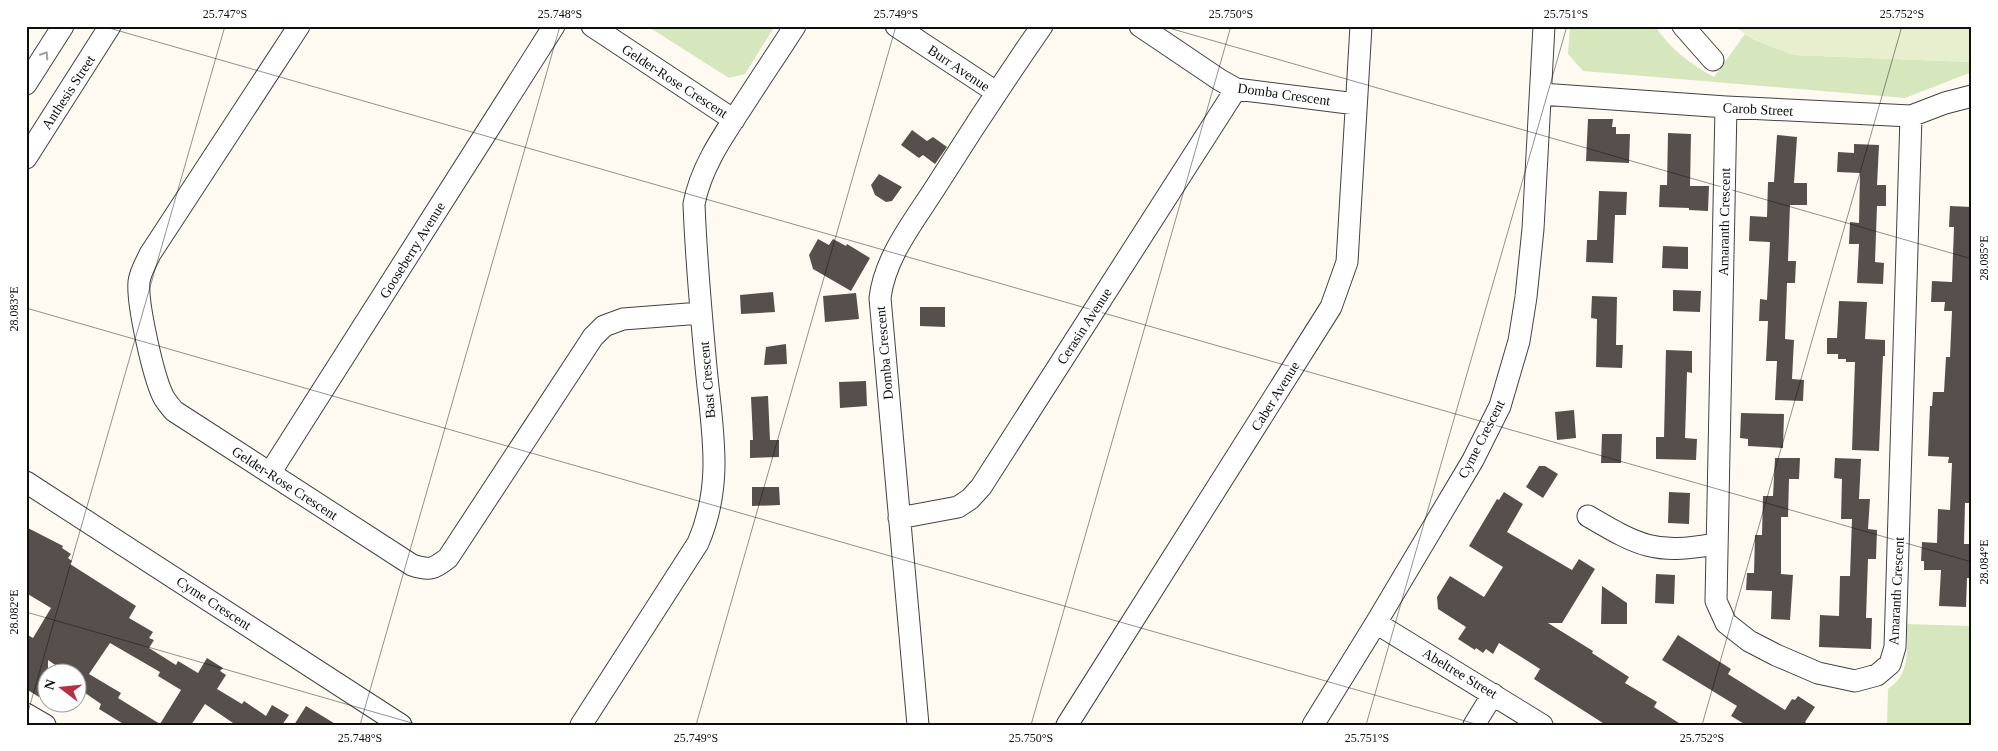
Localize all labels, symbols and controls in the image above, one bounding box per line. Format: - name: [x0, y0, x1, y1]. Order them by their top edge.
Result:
- text: 25.747°S: [203, 7, 247, 21]
- text: 25.748°S: [538, 7, 582, 21]
- text: 25.749°S: [874, 7, 918, 21]
- text: 25.750°S: [1209, 7, 1253, 21]
- text: 25.751°S: [1544, 7, 1588, 21]
- text: 25.752°S: [1880, 7, 1924, 21]
- street label: Gelder-Rose Crescent: [619, 42, 730, 121]
- street label: Burr Avenue: [925, 42, 992, 94]
- one-way arrow: [38, 52, 48, 61]
- street label: Anthesis Street: [39, 52, 98, 132]
- street label: Domba Crescent: [1236, 81, 1331, 108]
- street label: Carob Street: [1722, 100, 1794, 119]
- street label: Amaranth Crescent: [1716, 168, 1733, 276]
- street label: Gooseberry Avenue: [377, 199, 448, 301]
- text: 28.085°E: [1977, 235, 1991, 281]
- street label: Cerasin Avenue: [1054, 285, 1115, 367]
- text: 28.083°E: [7, 286, 21, 332]
- street label: Domba Crescent: [873, 306, 896, 400]
- street label: Bast Crescent: [697, 341, 718, 419]
- street label: Caber Avenue: [1248, 359, 1303, 434]
- street label: Cyme Crescent: [1455, 397, 1508, 481]
- street label: Gelder-Rose Crescent: [229, 444, 340, 523]
- street label: Amaranth Crescent: [1886, 536, 1907, 646]
- text: 28.084°E: [1977, 539, 1991, 585]
- street label: Cyme Crescent: [174, 574, 254, 633]
- text: 28.082°E: [7, 589, 21, 635]
- street label: Abeltree Street: [1420, 645, 1500, 702]
- north arrow: [38, 664, 88, 714]
- text: N: [41, 678, 59, 691]
- text: 25.748°S: [338, 731, 382, 745]
- text: 25.749°S: [674, 731, 718, 745]
- text: 25.750°S: [1009, 731, 1053, 745]
- text: 25.751°S: [1345, 731, 1389, 745]
- text: 25.752°S: [1680, 731, 1724, 745]

